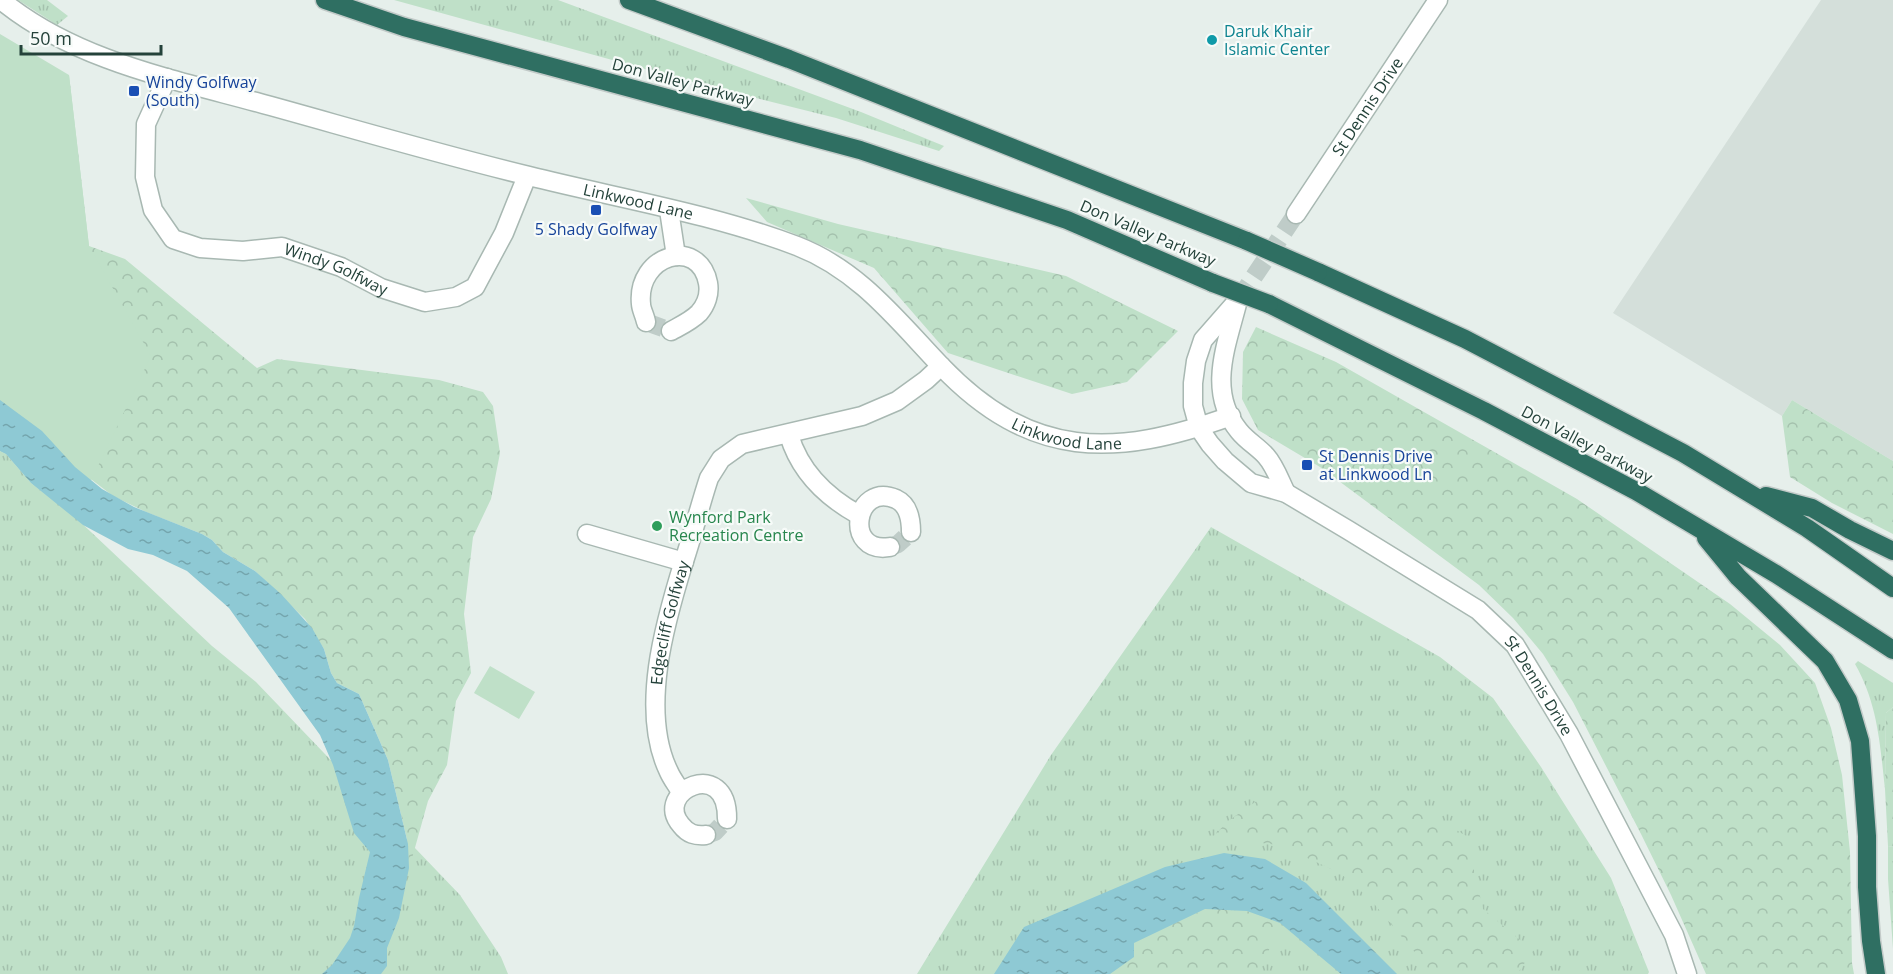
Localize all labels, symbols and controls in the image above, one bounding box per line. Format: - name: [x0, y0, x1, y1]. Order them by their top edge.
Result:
- scale bar: [21, 18, 160, 56]
- place label: Daruk Khair Islamic Center: [1224, 20, 1330, 60]
- text: 50 m: [30, 26, 72, 50]
- marker: Daruk Khair Islamic Center: [1205, 33, 1219, 47]
- street label: Don Valley Parkway: [610, 53, 757, 112]
- street label: St Dennis Drive: [1327, 53, 1408, 160]
- place label: Windy Golfway (South): [146, 71, 258, 111]
- marker: Windy Golfway (South): [127, 84, 141, 98]
- street label: Linkwood Lane: [581, 178, 696, 225]
- street label: Don Valley Parkway: [1077, 194, 1220, 272]
- marker: 5 Shady Golfway: [589, 203, 603, 217]
- place label: 5 Shady Golfway: [535, 218, 658, 240]
- street label: Windy Golfway: [281, 238, 391, 301]
- street label: Don Valley Parkway: [1518, 400, 1657, 488]
- street label: Linkwood Lane: [1008, 412, 1122, 455]
- place label: St Dennis Drive at Linkwood Ln: [1319, 445, 1433, 485]
- marker: St Dennis Drive at Linkwood Ln: [1300, 458, 1314, 472]
- place label: Wynford Park Recreation Centre: [669, 506, 803, 546]
- marker: Wynford Park Recreation Centre: [650, 519, 664, 533]
- street label: Edgecliff Golfway: [645, 557, 695, 686]
- street label: St Dennis Drive: [1500, 630, 1578, 740]

